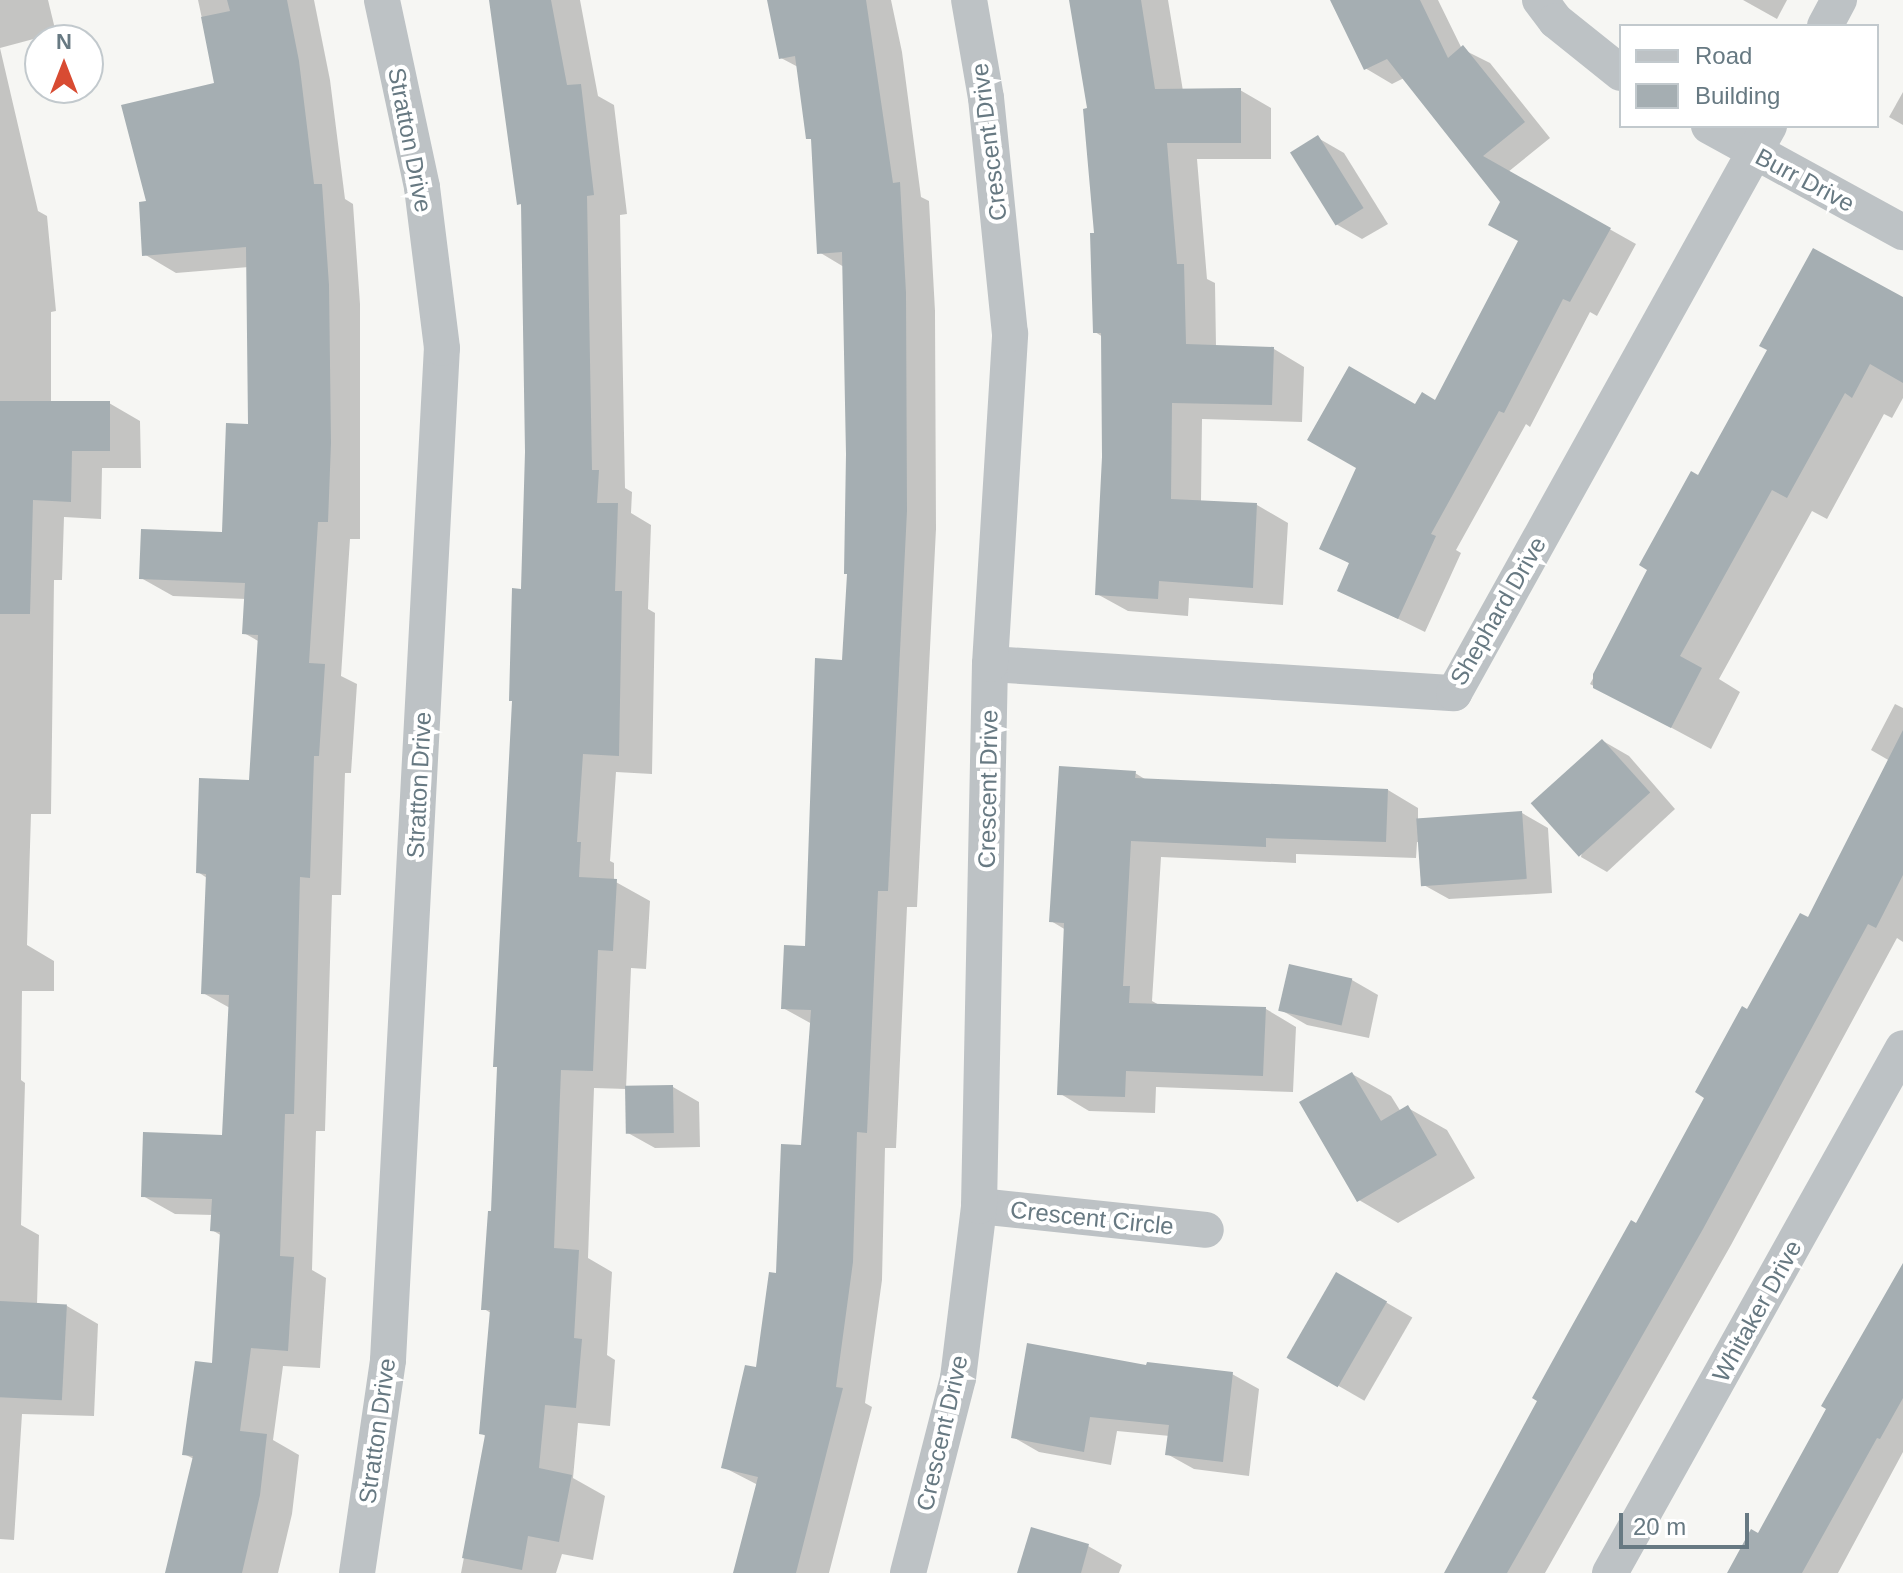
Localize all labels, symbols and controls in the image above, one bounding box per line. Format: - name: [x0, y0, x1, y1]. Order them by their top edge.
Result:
- north arrow: [24, 24, 104, 104]
- legend: [1619, 24, 1879, 128]
- text: N: [56, 29, 72, 54]
- text: Road: [1695, 42, 1752, 69]
- street label: Crescent Drive: [965, 61, 1013, 223]
- street label: Stratton Drive: [382, 65, 438, 215]
- text: Building: [1695, 82, 1780, 109]
- street label: Burr Drive: [1751, 142, 1859, 218]
- street label: Shephard Drive: [1444, 532, 1552, 690]
- street label: Crescent Drive: [972, 709, 1004, 869]
- street label: Stratton Drive: [401, 711, 437, 859]
- street label: Crescent Circle: [1009, 1195, 1175, 1241]
- street label: Whitaker Drive: [1706, 1235, 1808, 1387]
- street label: Crescent Drive: [910, 1352, 974, 1514]
- street label: Stratton Drive: [353, 1356, 401, 1506]
- scale bar: [1623, 1497, 1753, 1547]
- text: 20 m: [1633, 1513, 1686, 1540]

